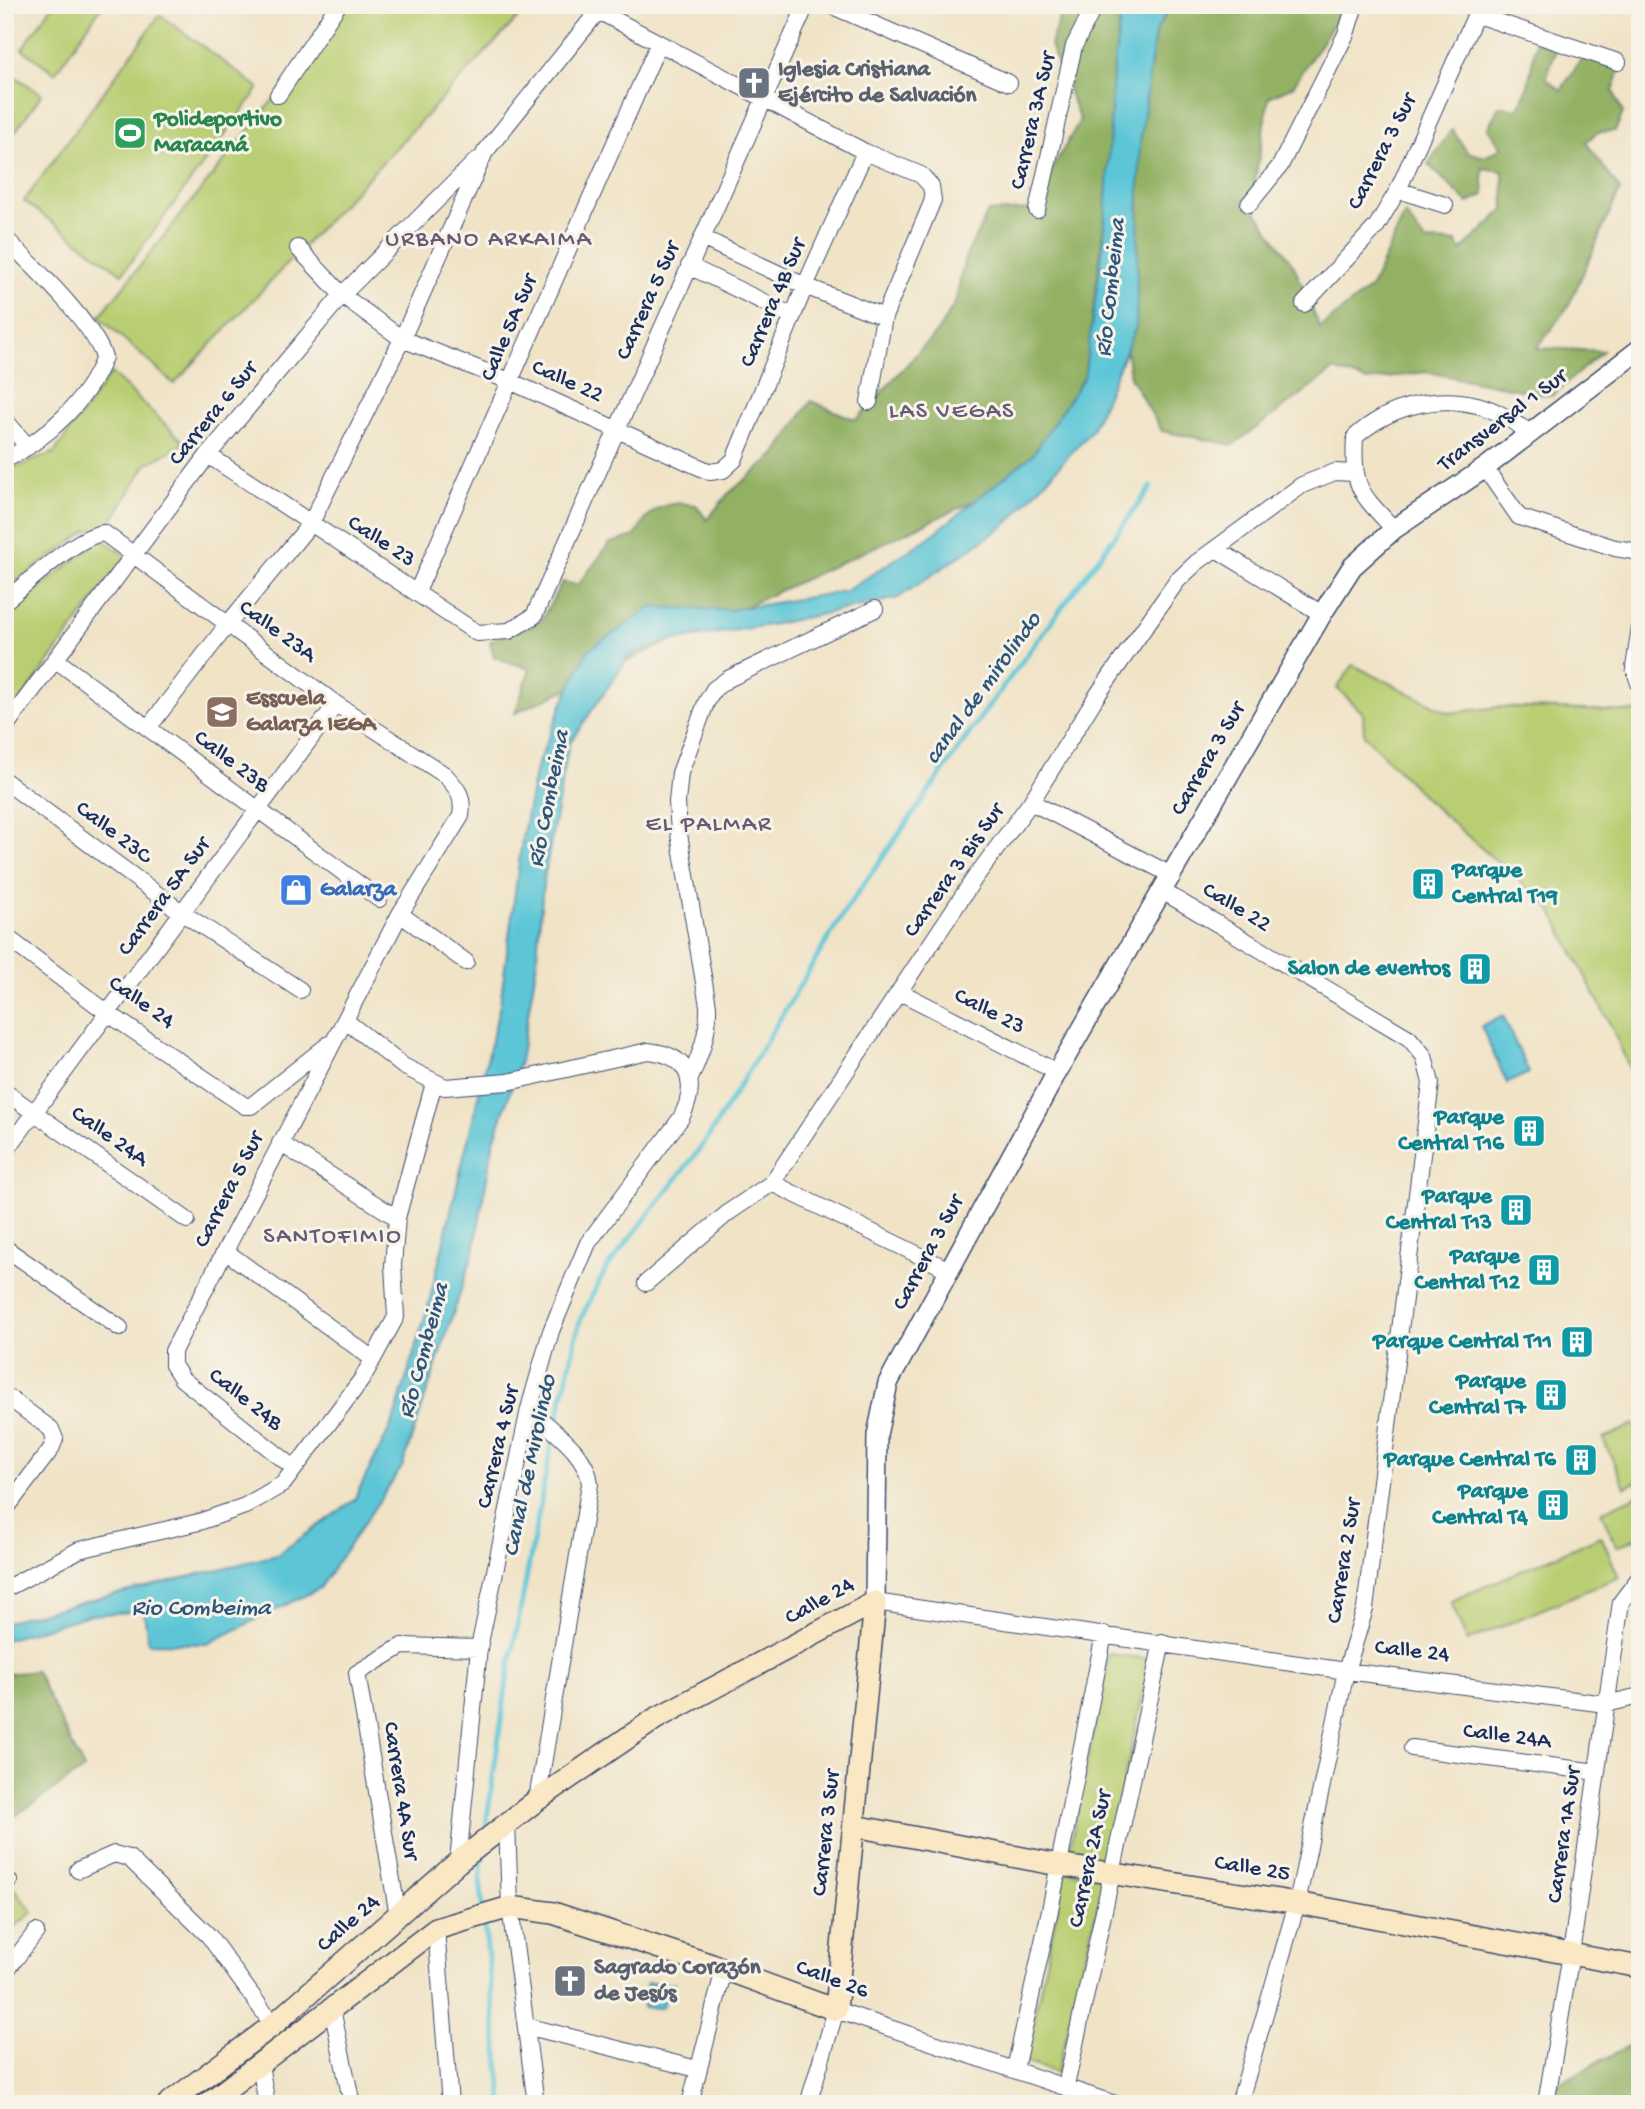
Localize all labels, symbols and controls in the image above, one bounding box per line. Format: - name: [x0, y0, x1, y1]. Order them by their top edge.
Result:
- street label: Carrera 3A Sur: [1005, 48, 1063, 192]
- place label: Iglesia Cristiana Ejército de Salvación: [778, 57, 978, 110]
- church icon: Iglesia Cristiana Ejército de Salvación: [735, 64, 773, 102]
- street label: Carrera 3 Sur: [1342, 88, 1425, 215]
- place label: Polideportivo Maracaná: [152, 107, 282, 160]
- sports icon: Polideportivo Maracaná: [111, 114, 149, 152]
- water label: Río Combeima: [1090, 216, 1134, 359]
- district label: URBANO ARKAIMA: [385, 226, 593, 255]
- street label: Carrera 4B Sur: [735, 233, 814, 372]
- street label: Carrera 5 Sur: [611, 236, 688, 364]
- street label: Calle 5A Sur: [475, 269, 545, 385]
- street label: Calle 22: [527, 354, 607, 410]
- street label: Carrera 6 Sur: [164, 355, 265, 472]
- street label: Transversal 1 Sur: [1431, 362, 1575, 480]
- district label: LAS VEGAS: [889, 398, 1015, 427]
- street label: Calle 23: [342, 510, 420, 574]
- street label: Calle 23A: [233, 595, 322, 670]
- water label: canal de mirolindo: [919, 606, 1050, 771]
- place label: Esscuela Galarza IEGA: [246, 686, 377, 739]
- school or university icon: Esscuela Galarza IEGA: [203, 693, 241, 731]
- street label: Carrera 3 Sur: [1166, 696, 1253, 821]
- street label: Calle 23B: [188, 725, 275, 800]
- water label: Río Combeima: [523, 726, 578, 870]
- street label: Calle 23C: [70, 796, 158, 871]
- street label: Carrera 3 Bis Sur: [899, 797, 1012, 943]
- district label: EL PALMAR: [646, 811, 773, 840]
- street label: Carrera 5A Sur: [113, 831, 218, 962]
- place label: Parque Central T19: [1450, 858, 1558, 911]
- building icon: Parque Central T19: [1409, 865, 1447, 903]
- shop icon: Galarza: [277, 871, 315, 909]
- place label: Galarza: [320, 877, 397, 904]
- street label: Calle 22: [1197, 877, 1275, 939]
- building icon: Salon de eventos: [1456, 950, 1494, 988]
- place label: Salon de eventos: [1288, 956, 1452, 983]
- street label: Calle 24: [103, 970, 179, 1036]
- street label: Calle 23: [949, 983, 1029, 1041]
- street label: Calle 24A: [65, 1101, 154, 1174]
- place label: Parque Central T16: [1398, 1105, 1505, 1158]
- building icon: Parque Central T16: [1510, 1112, 1548, 1150]
- street label: Carrera 5 Sur: [189, 1126, 272, 1253]
- place label: Parque Central T13: [1386, 1184, 1493, 1237]
- street label: Carrera 3 Sur: [887, 1189, 972, 1315]
- building icon: Parque Central T13: [1497, 1191, 1535, 1229]
- district label: SANTOFIMIO: [263, 1223, 403, 1252]
- place label: Parque Central T12: [1415, 1244, 1521, 1297]
- building icon: Parque Central T12: [1525, 1251, 1563, 1289]
- water label: Río Combeima: [393, 1278, 457, 1422]
- building icon: Parque Central T11: [1558, 1323, 1596, 1361]
- place label: Parque Central T11: [1371, 1329, 1552, 1356]
- street label: Calle 24B: [203, 1363, 288, 1438]
- place label: Parque Central T7: [1429, 1369, 1527, 1422]
- water label: Canal de Mirolindo: [498, 1371, 565, 1560]
- building icon: Parque Central T7: [1532, 1376, 1570, 1414]
- street label: Carrera 4 Sur: [472, 1381, 527, 1511]
- building icon: Parque Central T6: [1562, 1441, 1600, 1479]
- place label: Parque Central T6: [1382, 1447, 1557, 1474]
- place label: Parque Central T4: [1432, 1479, 1529, 1532]
- building icon: Parque Central T4: [1534, 1486, 1572, 1524]
- street label: Carrera 2 Sur: [1322, 1495, 1368, 1625]
- street label: Calle 24: [781, 1572, 859, 1632]
- water label: Rio Combeima: [131, 1595, 272, 1624]
- street label: Calle 24: [1373, 1635, 1451, 1669]
- street label: Calle 24A: [1461, 1718, 1554, 1756]
- street label: Carrera 4A Sur: [376, 1720, 425, 1864]
- street label: Carrera 1A Sur: [1542, 1763, 1588, 1905]
- street label: Carrera 3 Sur: [807, 1767, 847, 1897]
- street label: Carrera 2A Sur: [1063, 1786, 1119, 1930]
- street label: Calle 25: [1212, 1850, 1292, 1888]
- street label: Calle 24: [312, 1889, 386, 1959]
- street label: Calle 26: [792, 1954, 872, 2006]
- place label: Sagrado Corazón de Jesús: [594, 1955, 762, 2008]
- church icon: Sagrado Corazón de Jesús: [551, 1962, 589, 2000]

